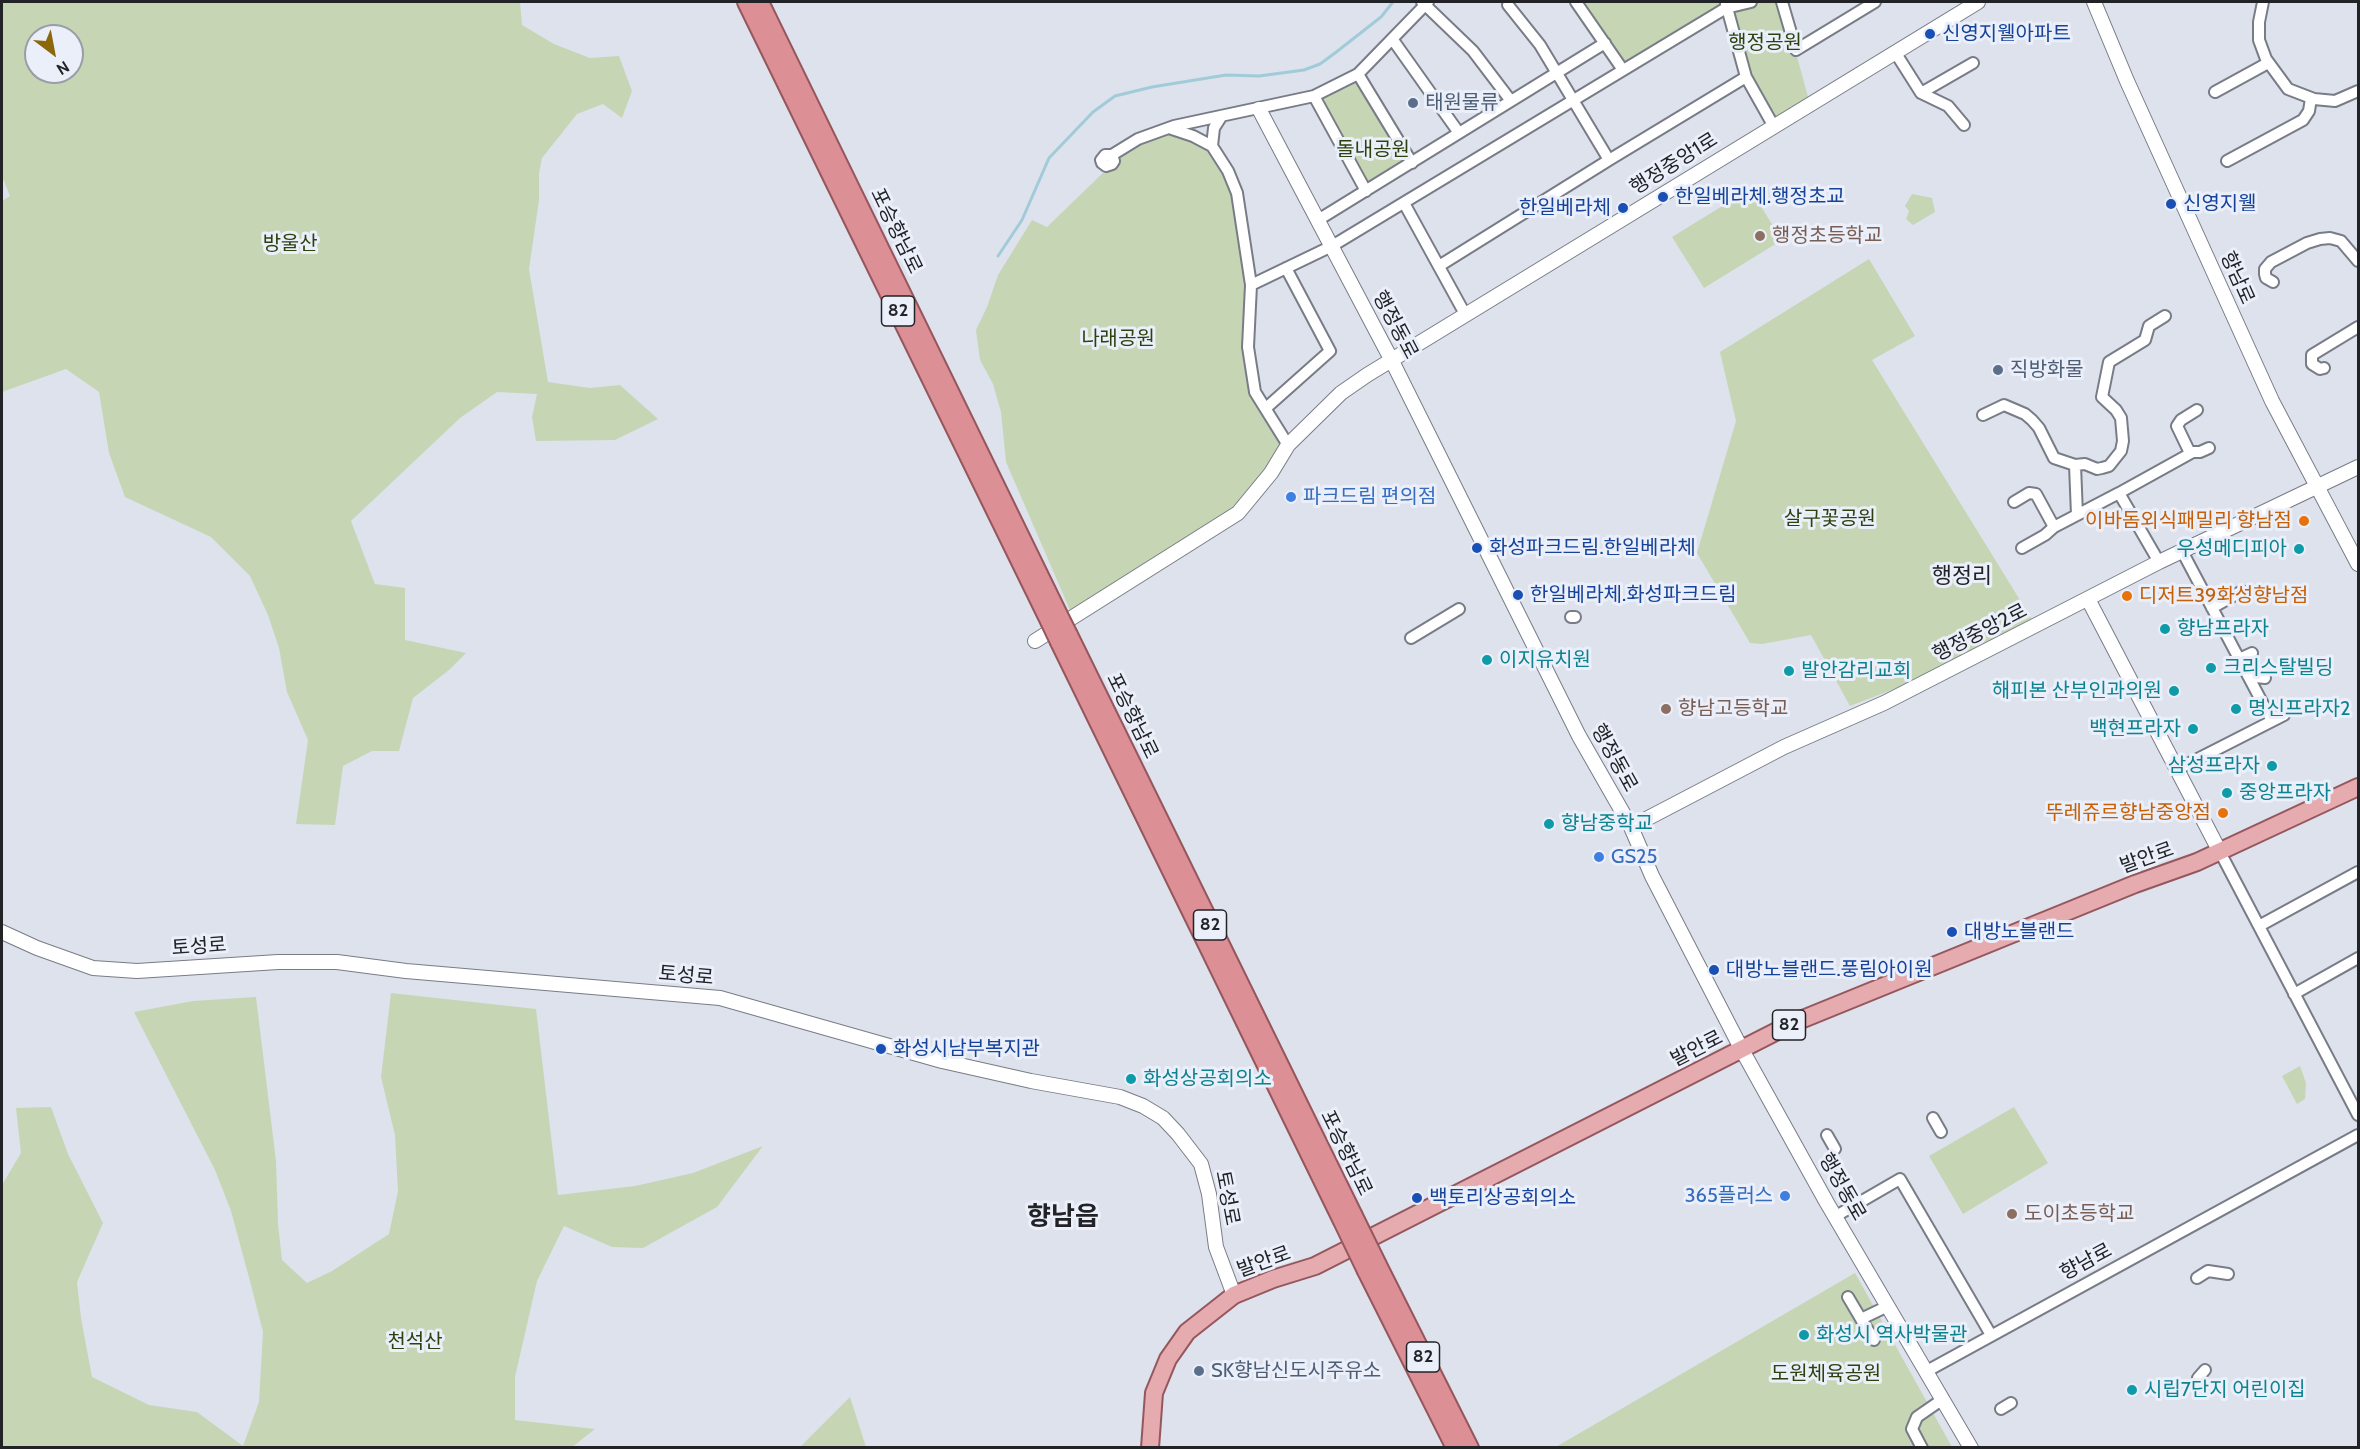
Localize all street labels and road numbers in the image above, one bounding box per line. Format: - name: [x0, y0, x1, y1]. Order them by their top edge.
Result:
- street label: 행정중앙1로: [1626, 128, 1722, 200]
- street label: 포승향남로: [865, 184, 927, 278]
- street label: 향남로: [2215, 248, 2259, 308]
- street label: 행정동로: [1367, 287, 1423, 363]
- road number: 82: [882, 296, 914, 326]
- street label: 행정중앙2로: [1929, 599, 2031, 667]
- street label: 포승향남로: [1101, 669, 1163, 763]
- street label: 행정동로: [1586, 720, 1642, 796]
- street label: 발안로: [2117, 837, 2177, 879]
- road number: 82: [1194, 910, 1226, 940]
- street label: 토성로: [171, 933, 227, 961]
- street label: 토성로: [657, 962, 715, 990]
- road number: 82: [1772, 1010, 1806, 1040]
- street label: 발안로: [1667, 1026, 1727, 1072]
- street label: 포승향남로: [1315, 1106, 1377, 1200]
- street label: 행정동로: [1813, 1149, 1871, 1225]
- street label: 토성로: [1210, 1169, 1244, 1227]
- street label: 향남로: [2056, 1238, 2116, 1286]
- street label: 발안로: [1234, 1241, 1294, 1283]
- road number: 82: [1406, 1342, 1440, 1372]

